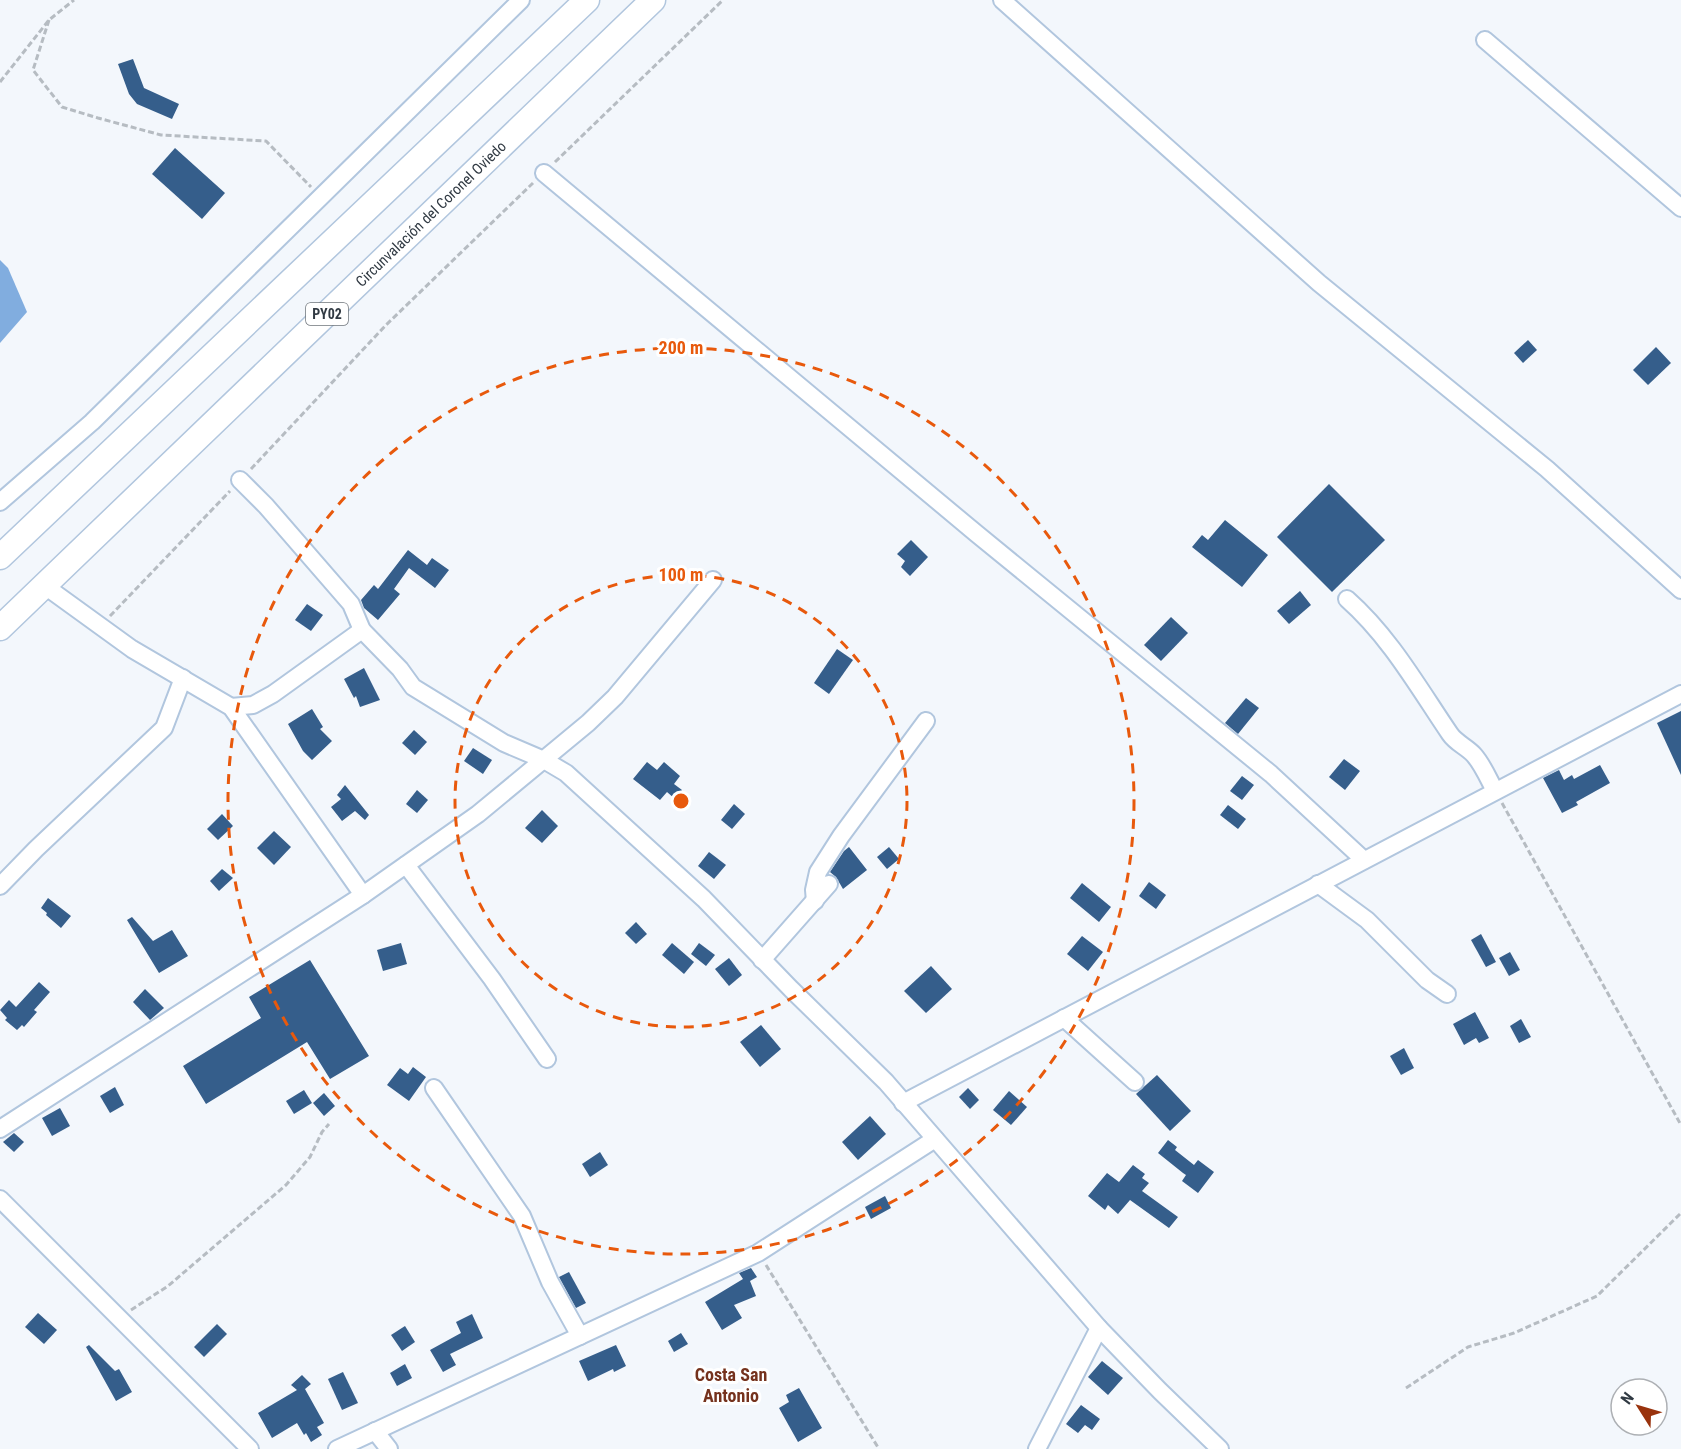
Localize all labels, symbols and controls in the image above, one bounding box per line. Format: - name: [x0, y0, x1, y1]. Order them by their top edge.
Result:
- street label: Circunvalación del Coronel Oviedo: [352, 137, 510, 291]
- road number: PY02: [306, 303, 348, 325]
- text: 200 m: [659, 337, 703, 358]
- text: 100 m: [659, 564, 703, 585]
- centre of rings: [671, 791, 691, 811]
- district label: Costa San Antonio: [695, 1364, 767, 1406]
- north arrow: [1609, 1377, 1669, 1437]
- text: N: [1617, 1389, 1638, 1408]

